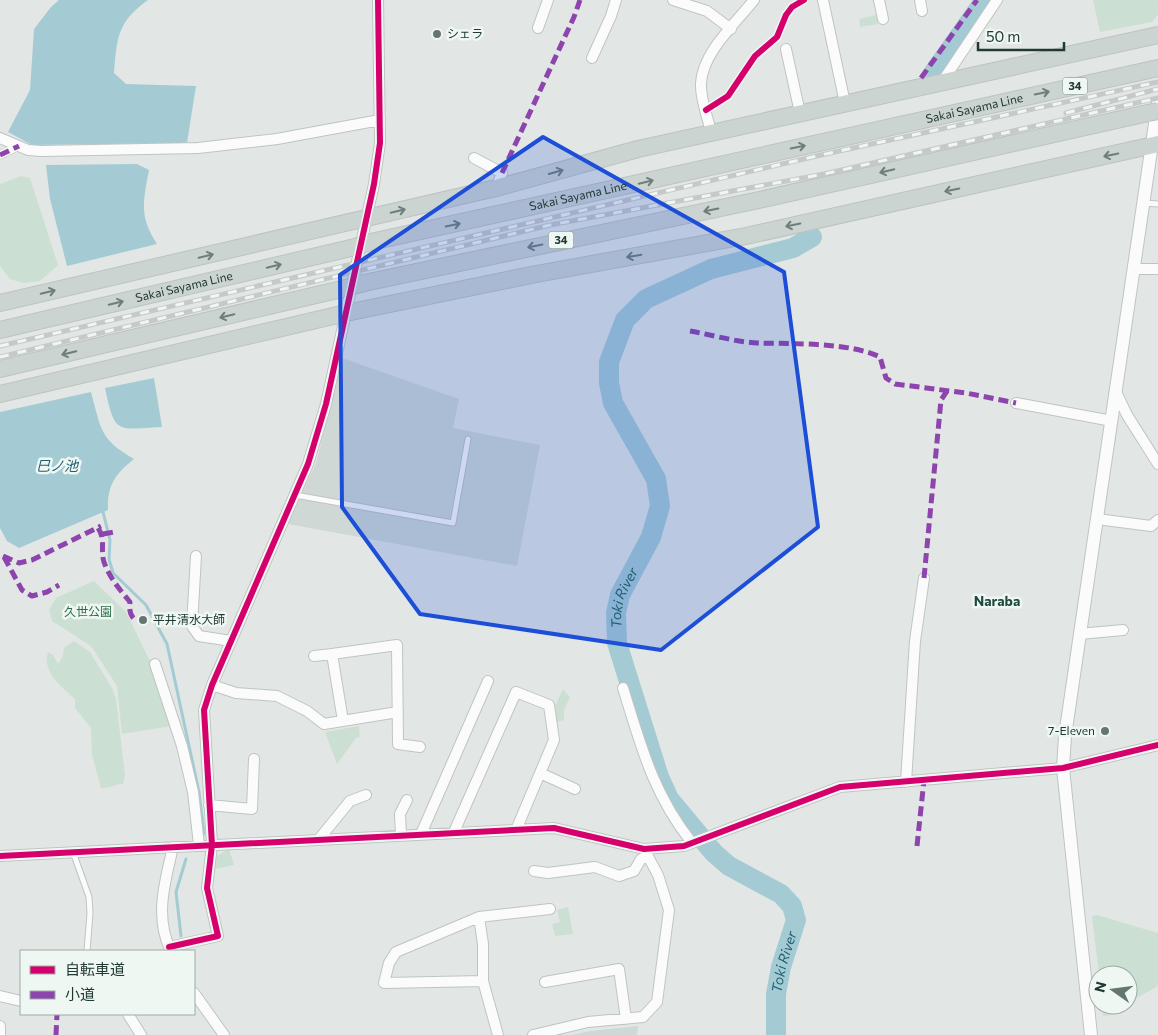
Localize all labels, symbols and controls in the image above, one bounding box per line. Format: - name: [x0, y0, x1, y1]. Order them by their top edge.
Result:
- scale bar: [978, 20, 1064, 52]
- place label: シェラ: [447, 26, 483, 40]
- text: 50 m: [986, 27, 1020, 45]
- marker: シェラ: [431, 28, 443, 40]
- road number: 34: [1062, 78, 1088, 94]
- one-way arrow: [1033, 88, 1049, 97]
- street label: Sakai Sayama Line: [924, 90, 1024, 125]
- one-way arrow: [789, 142, 805, 151]
- one-way arrow: [1103, 151, 1119, 160]
- one-way arrow: [547, 166, 563, 176]
- one-way arrow: [880, 167, 896, 176]
- one-way arrow: [638, 177, 654, 186]
- street label: Sakai Sayama Line: [528, 178, 628, 213]
- one-way arrow: [944, 186, 960, 195]
- one-way arrow: [704, 205, 720, 215]
- one-way arrow: [390, 206, 406, 215]
- one-way arrow: [445, 220, 461, 229]
- one-way arrow: [786, 221, 802, 231]
- road number: 34: [548, 232, 574, 248]
- one-way arrow: [527, 242, 543, 251]
- one-way arrow: [197, 251, 213, 260]
- one-way arrow: [626, 252, 642, 262]
- one-way arrow: [265, 261, 281, 270]
- street label: Sakai Sayama Line: [134, 268, 234, 304]
- one-way arrow: [39, 287, 55, 296]
- one-way arrow: [107, 298, 123, 307]
- one-way arrow: [219, 312, 235, 321]
- one-way arrow: [61, 349, 77, 358]
- water label: 巳ノ池: [36, 457, 80, 474]
- water label: Toki River: [607, 564, 641, 628]
- district label: Naraba: [974, 592, 1020, 609]
- park label: 久世公園: [64, 604, 112, 618]
- place label: 平井清水大師: [153, 612, 225, 626]
- marker: 平井清水大師: [137, 614, 149, 626]
- place label: 7-Eleven: [1048, 723, 1095, 737]
- marker: 7-Eleven: [1099, 725, 1111, 737]
- water label: Toki River: [767, 928, 800, 994]
- legend: [20, 950, 195, 1015]
- text: 自転車道: [65, 960, 125, 978]
- north arrow: [1088, 965, 1138, 1015]
- text: N: [1090, 980, 1109, 994]
- text: 小道: [65, 985, 95, 1003]

